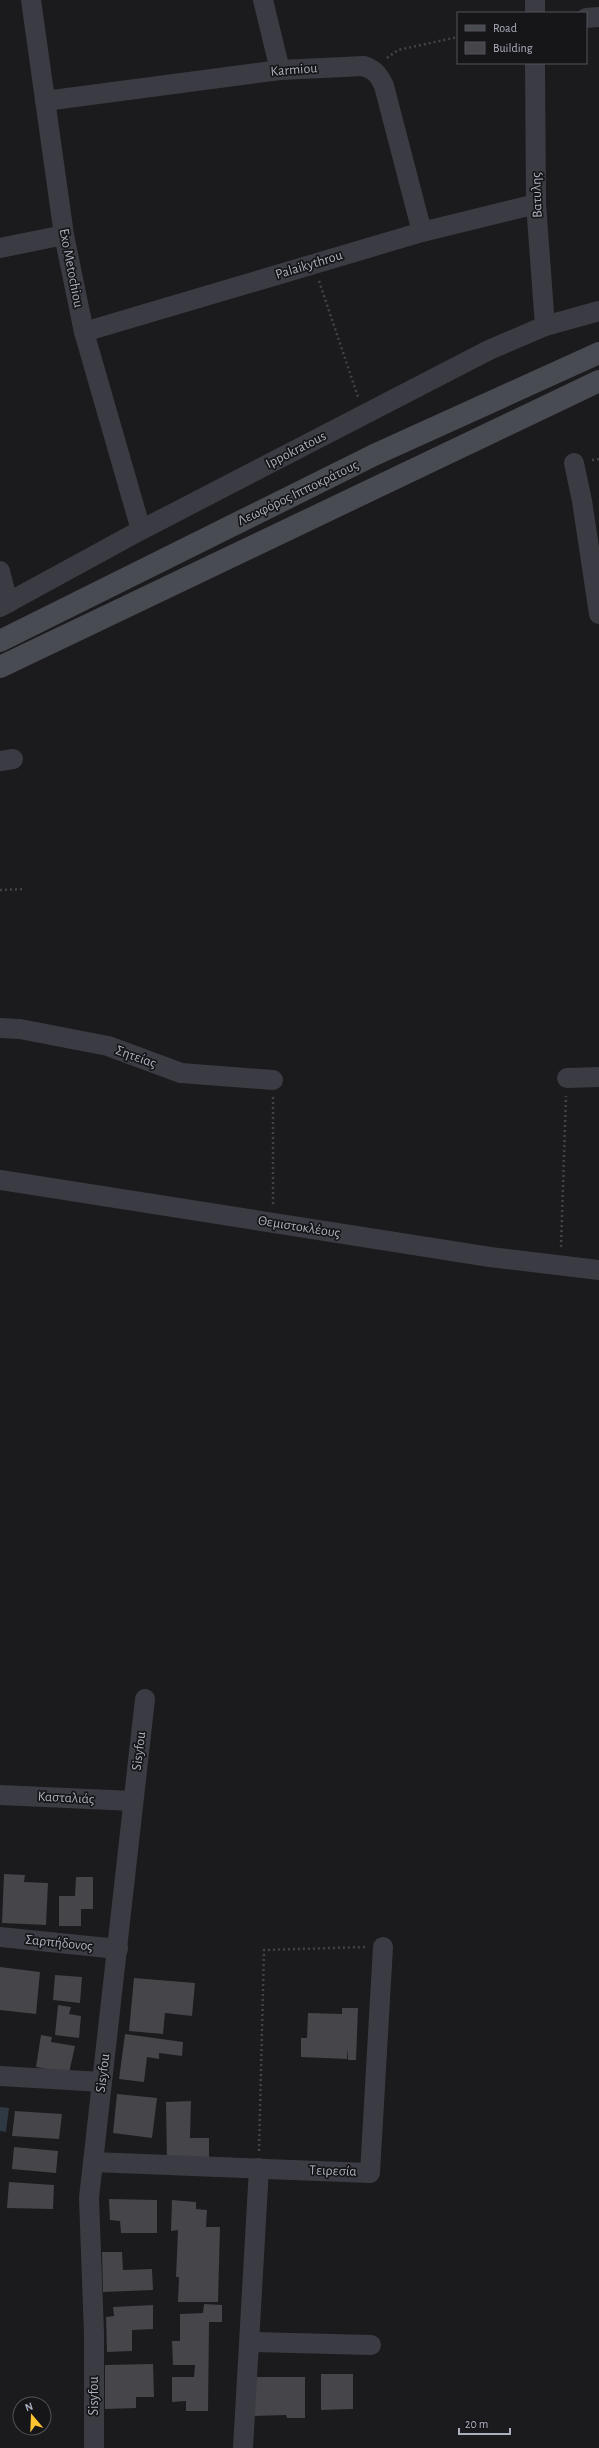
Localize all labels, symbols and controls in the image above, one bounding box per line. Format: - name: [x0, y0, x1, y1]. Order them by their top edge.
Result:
- legend: [457, 12, 587, 64]
- text: Road: [493, 22, 517, 34]
- text: Building: [493, 42, 533, 54]
- street label: Karmiou: [270, 61, 318, 79]
- street label: Βατυλης: [529, 171, 545, 218]
- street label: Exo Metochiou: [56, 227, 86, 309]
- street label: Palaikythrou: [274, 248, 344, 282]
- street label: Ippokratous: [264, 429, 328, 471]
- street label: Λεωφόρος Ιπποκράτους: [235, 457, 361, 528]
- street label: Σητείας: [114, 1043, 159, 1071]
- street label: Θεμιστοκλέους: [257, 1214, 342, 1240]
- street label: Sisyfou: [130, 1731, 148, 1771]
- street label: Κασταλιάς: [37, 1790, 95, 1807]
- street label: Σαρπήδονος: [25, 1932, 94, 1954]
- street label: Sisyfou: [94, 2053, 112, 2093]
- street label: Τειρεσία: [309, 2163, 357, 2179]
- street label: Sisyfou: [87, 2376, 101, 2416]
- north arrow: [12, 2396, 52, 2436]
- text: N: [23, 2401, 34, 2413]
- scale bar: [459, 2410, 510, 2436]
- text: 20 m: [465, 2418, 488, 2430]

